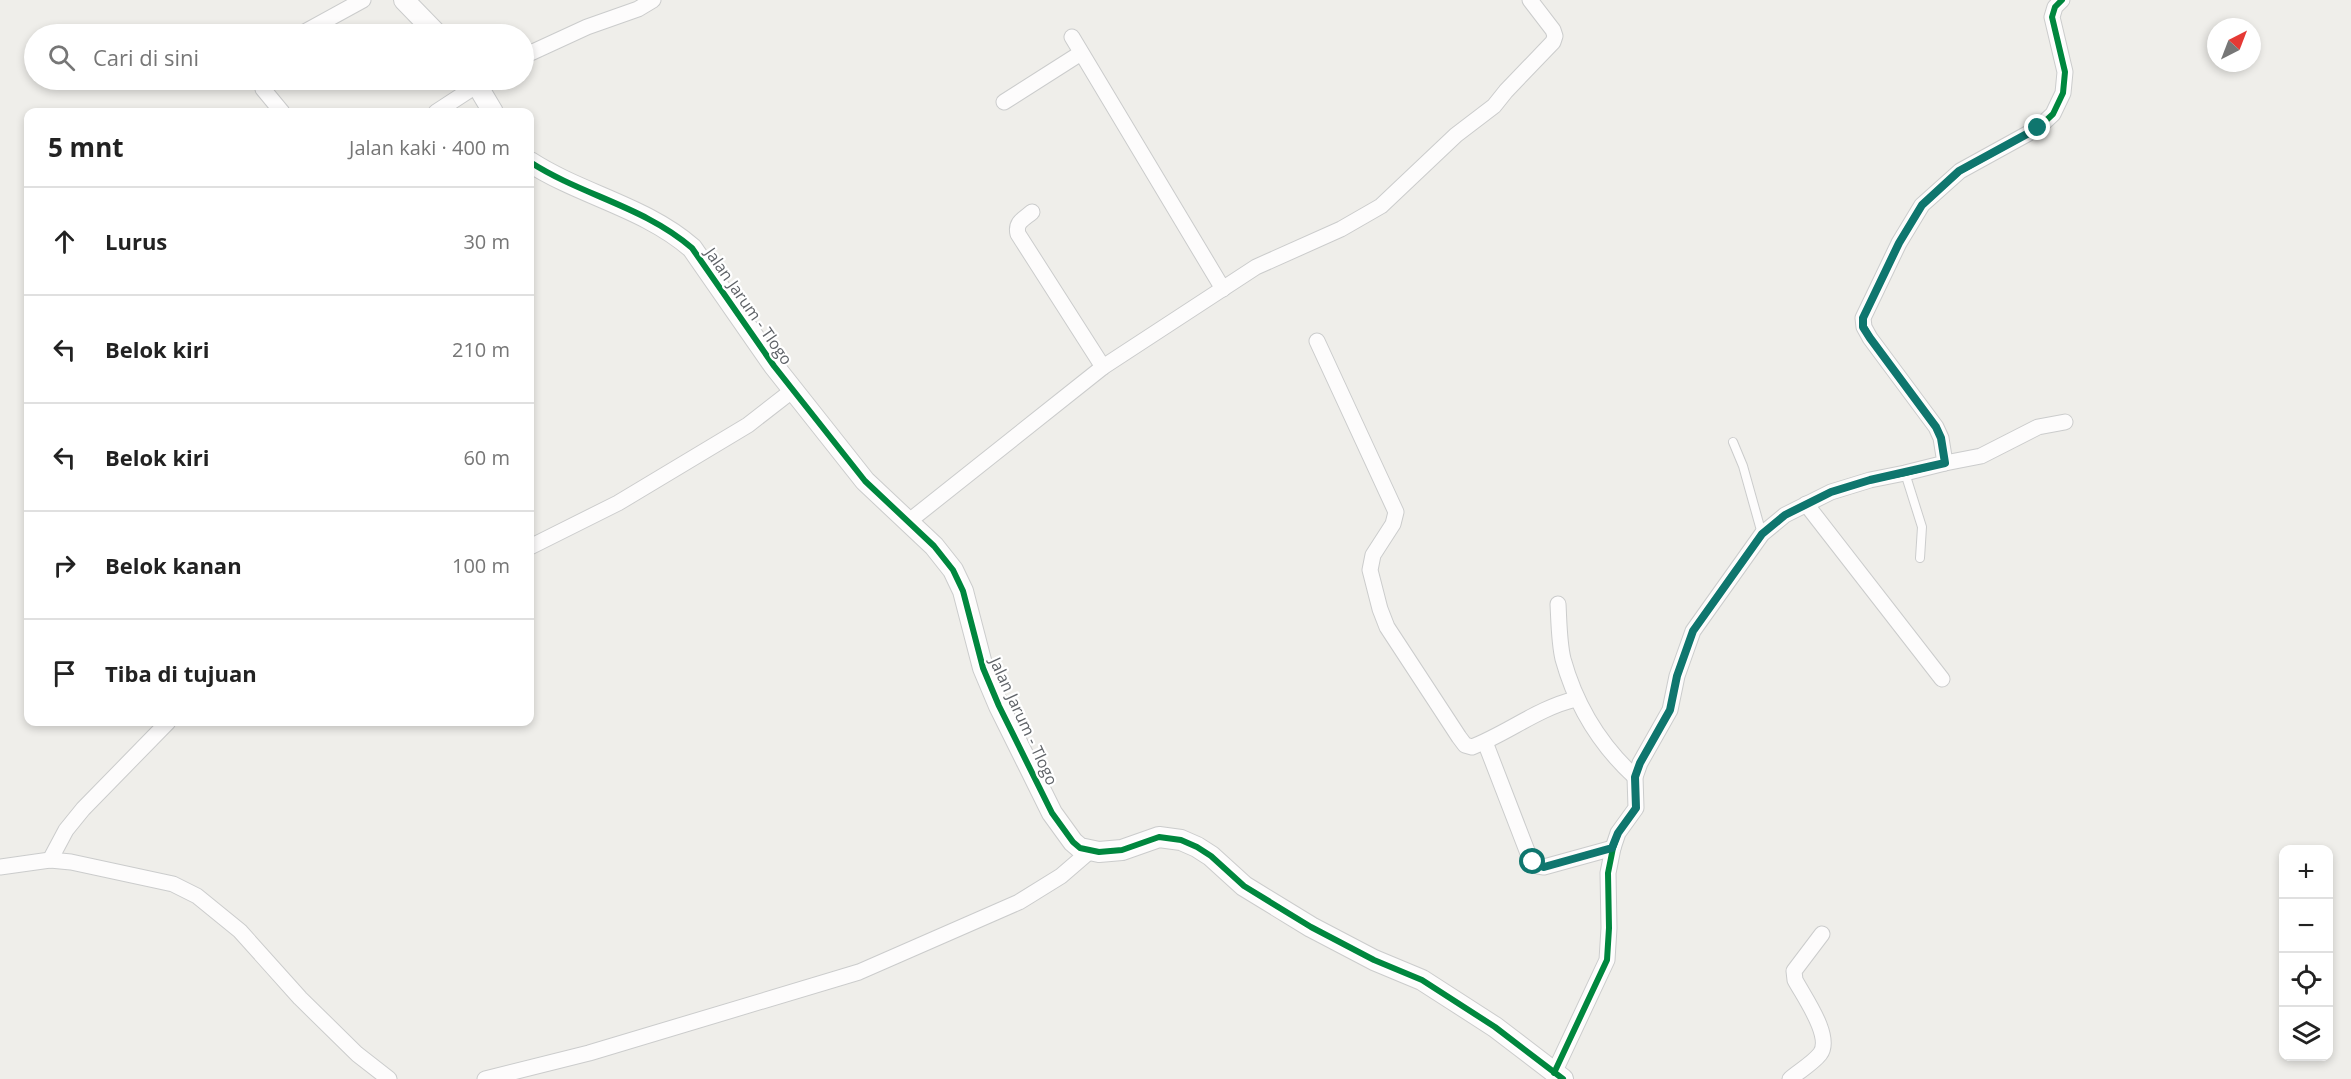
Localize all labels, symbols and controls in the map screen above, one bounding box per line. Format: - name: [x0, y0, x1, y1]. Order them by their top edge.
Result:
- north arrow: [2207, 18, 2261, 72]
- search box: [24, 24, 534, 90]
- icon: search: [45, 41, 78, 74]
- text: Cari di sini: [93, 42, 199, 72]
- route end: [2024, 114, 2050, 140]
- text: 5 mnt: [48, 129, 124, 165]
- text: Jalan kaki · 400 m: [349, 134, 510, 161]
- icon: ahead: [48, 225, 81, 258]
- text: Lurus: [105, 226, 167, 256]
- text: 30 m: [463, 228, 510, 255]
- street label: Jalan Jarum - Tlogo: [699, 241, 798, 369]
- icon: left: [48, 333, 81, 366]
- text: Belok kiri: [105, 334, 210, 364]
- text: 210 m: [452, 336, 510, 363]
- icon: left: [48, 441, 81, 474]
- text: Belok kiri: [105, 442, 210, 472]
- text: 60 m: [463, 444, 510, 471]
- icon: right: [48, 549, 81, 582]
- text: Belok kanan: [105, 550, 242, 580]
- text: 100 m: [452, 552, 510, 579]
- street label: Jalan Jarum - Tlogo: [984, 652, 1063, 788]
- icon: arrive: [48, 657, 81, 690]
- text: Tiba di tujuan: [105, 658, 257, 688]
- map controls: [2279, 845, 2333, 1061]
- button: +: [2279, 845, 2333, 899]
- route start: [1519, 848, 1545, 874]
- button: −: [2279, 899, 2333, 953]
- button: locate: [2279, 953, 2333, 1007]
- button: layers: [2279, 1007, 2333, 1061]

